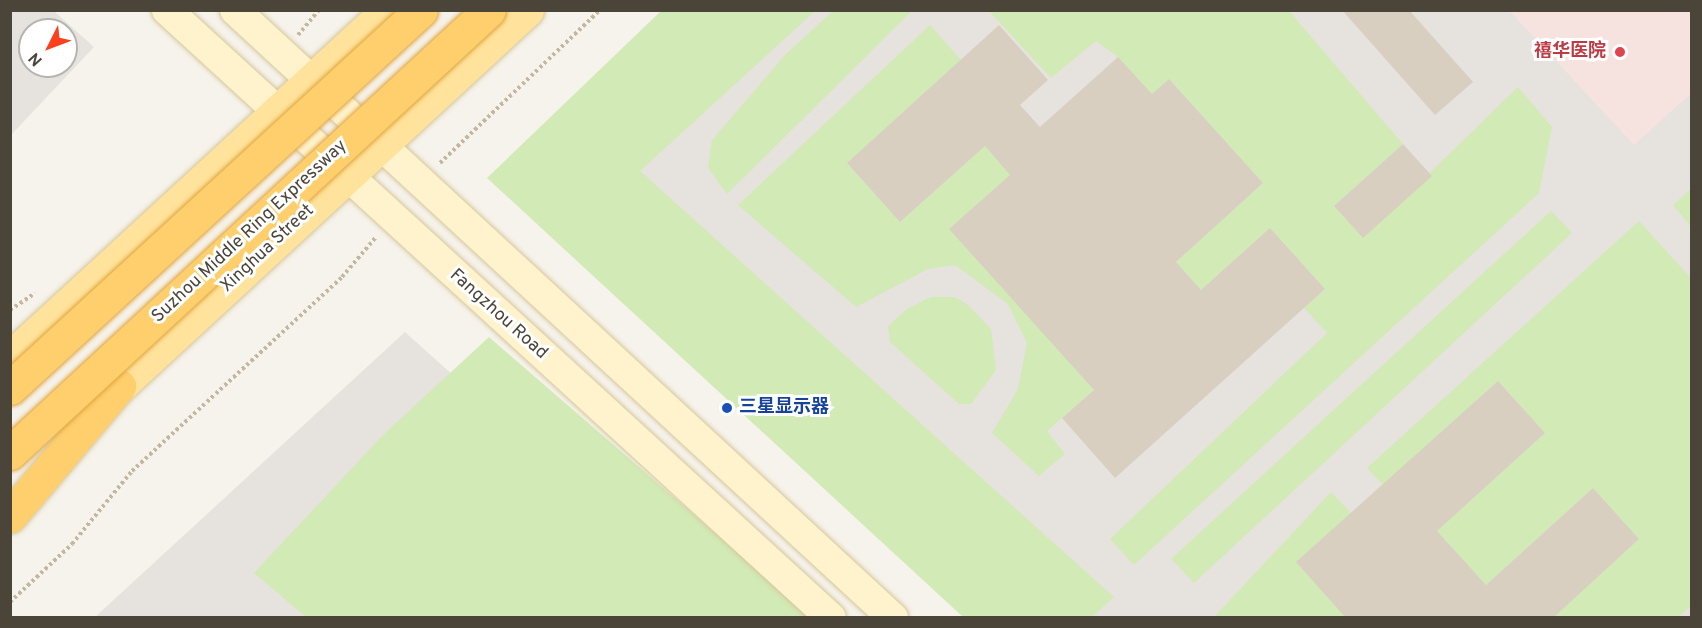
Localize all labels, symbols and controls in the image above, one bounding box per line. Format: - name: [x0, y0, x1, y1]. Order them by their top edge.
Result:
- north arrow: [18, 18, 78, 78]
- place label: 禧华医院: [1534, 41, 1606, 63]
- marker: 禧华医院: [1611, 43, 1629, 61]
- text: N: [25, 48, 47, 70]
- street label: Suzhou Middle Ring Expressway: [148, 136, 352, 328]
- street label: Xinghua Street: [217, 200, 319, 298]
- street label: Fangzhou Road: [445, 265, 551, 365]
- place label: 三星显示器: [739, 397, 829, 419]
- marker: 三星显示器: [720, 401, 734, 415]

